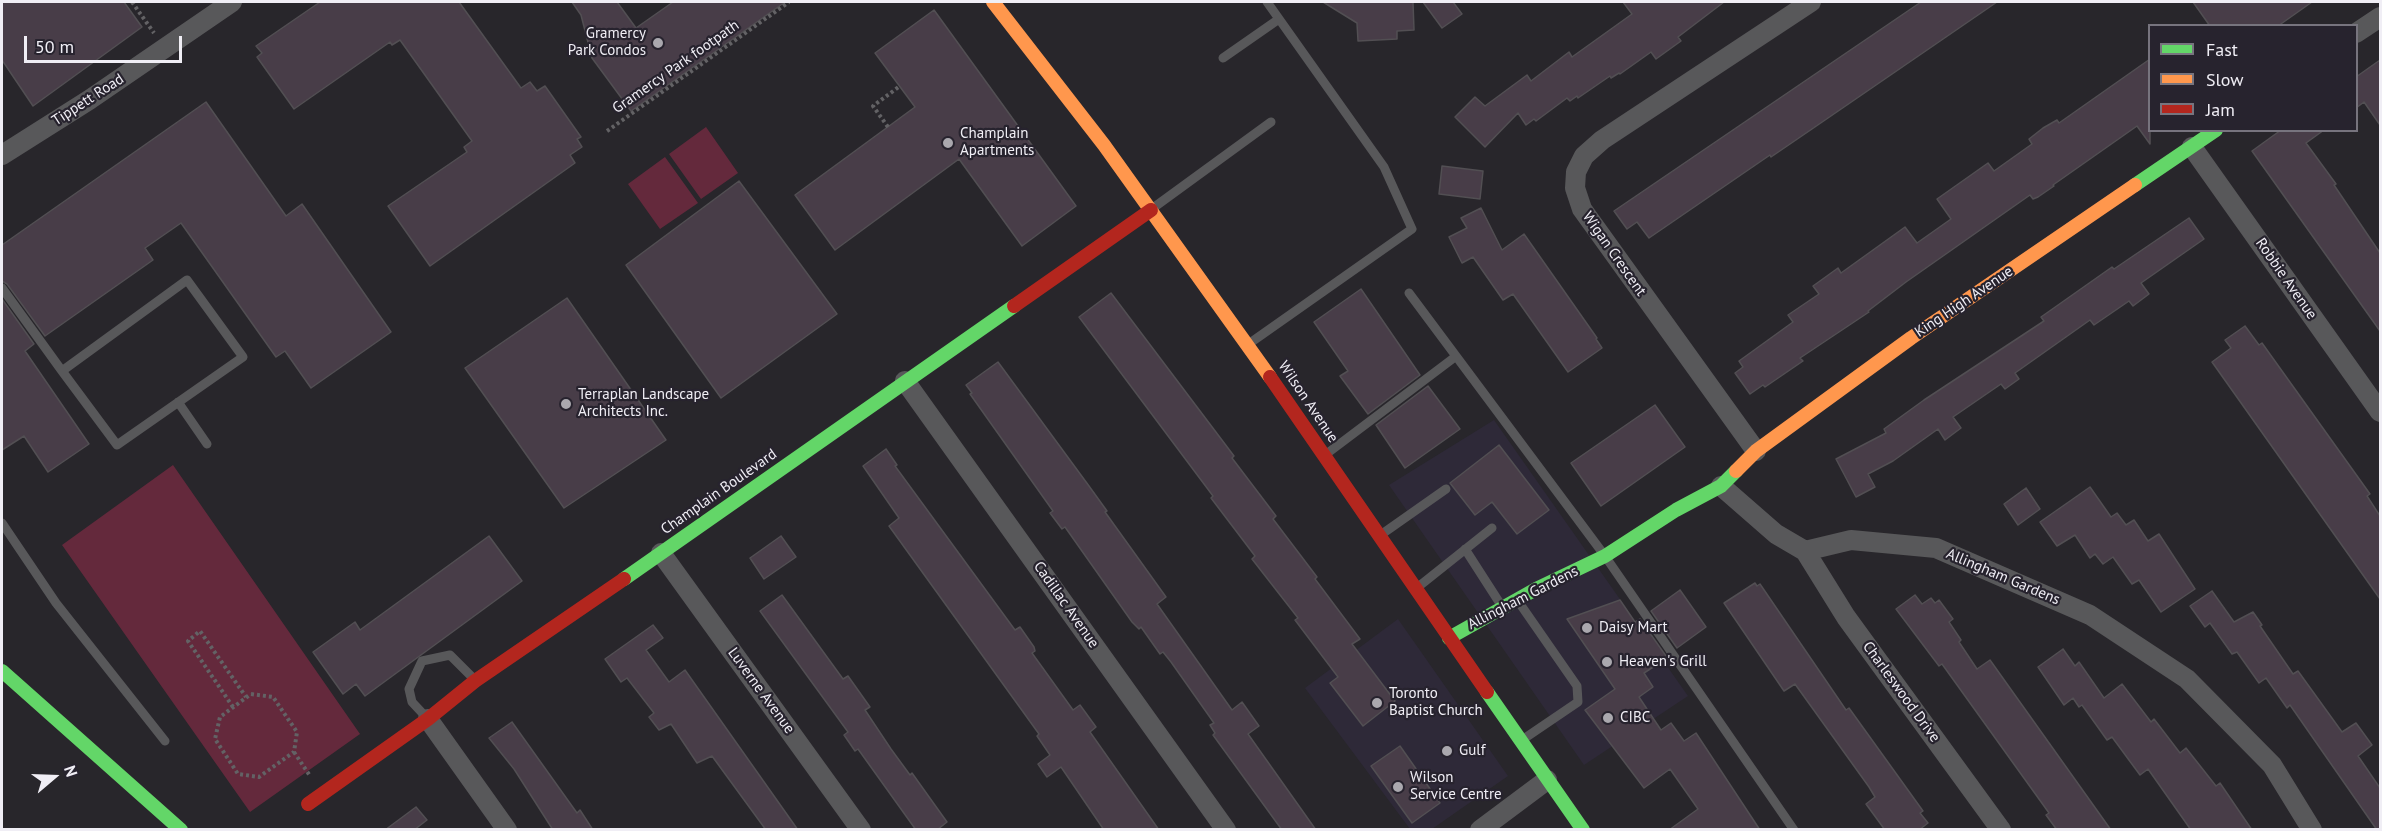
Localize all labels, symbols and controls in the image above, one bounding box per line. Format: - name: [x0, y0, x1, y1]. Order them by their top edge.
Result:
- street label: Gramercy Park footpath: [609, 16, 743, 118]
- scale bar: [27, 24, 184, 62]
- legend: [2148, 24, 2358, 132]
- place label: Gramercy Park Condos: [568, 25, 646, 60]
- text: 50 m: [35, 35, 74, 58]
- marker: Gramercy Park Condos: [651, 36, 665, 50]
- text: Fast: [2206, 38, 2238, 61]
- text: Slow: [2206, 68, 2244, 91]
- street label: Tippett Road: [49, 70, 127, 130]
- text: Jam: [2206, 98, 2235, 121]
- place label: Champlain Apartments: [960, 125, 1034, 160]
- marker: Champlain Apartments: [941, 136, 955, 150]
- street label: Wigan Crescent: [1578, 208, 1650, 300]
- street label: Robbie Avenue: [2251, 235, 2321, 323]
- street label: King High Avenue: [1911, 262, 2017, 342]
- street label: Wilson Avenue: [1274, 358, 1342, 446]
- place label: Terraplan Landscape Architects Inc.: [578, 386, 709, 421]
- marker: Terraplan Landscape Architects Inc.: [559, 397, 573, 411]
- street label: Champlain Boulevard: [658, 445, 780, 539]
- street label: Allingham Gardens: [1944, 545, 2062, 609]
- street label: Cadillac Avenue: [1029, 558, 1103, 652]
- street label: Allingham Gardens: [1465, 562, 1581, 634]
- place label: Daisy Mart: [1599, 619, 1668, 637]
- marker: Daisy Mart: [1580, 621, 1594, 635]
- street label: Charleswood Drive: [1858, 638, 1944, 746]
- street label: Luverne Avenue: [724, 644, 798, 738]
- place label: Heaven's Grill: [1619, 653, 1707, 671]
- marker: Heaven's Grill: [1600, 655, 1614, 669]
- place label: Toronto Baptist Church: [1389, 685, 1483, 720]
- marker: Toronto Baptist Church: [1370, 696, 1384, 710]
- place label: CIBC: [1620, 709, 1650, 727]
- marker: CIBC: [1601, 711, 1615, 725]
- place label: Gulf: [1459, 742, 1485, 760]
- marker: Gulf: [1440, 744, 1454, 758]
- north arrow: [24, 747, 84, 807]
- text: N: [60, 763, 82, 779]
- place label: Wilson Service Centre: [1410, 769, 1502, 804]
- marker: Wilson Service Centre: [1391, 780, 1405, 794]

